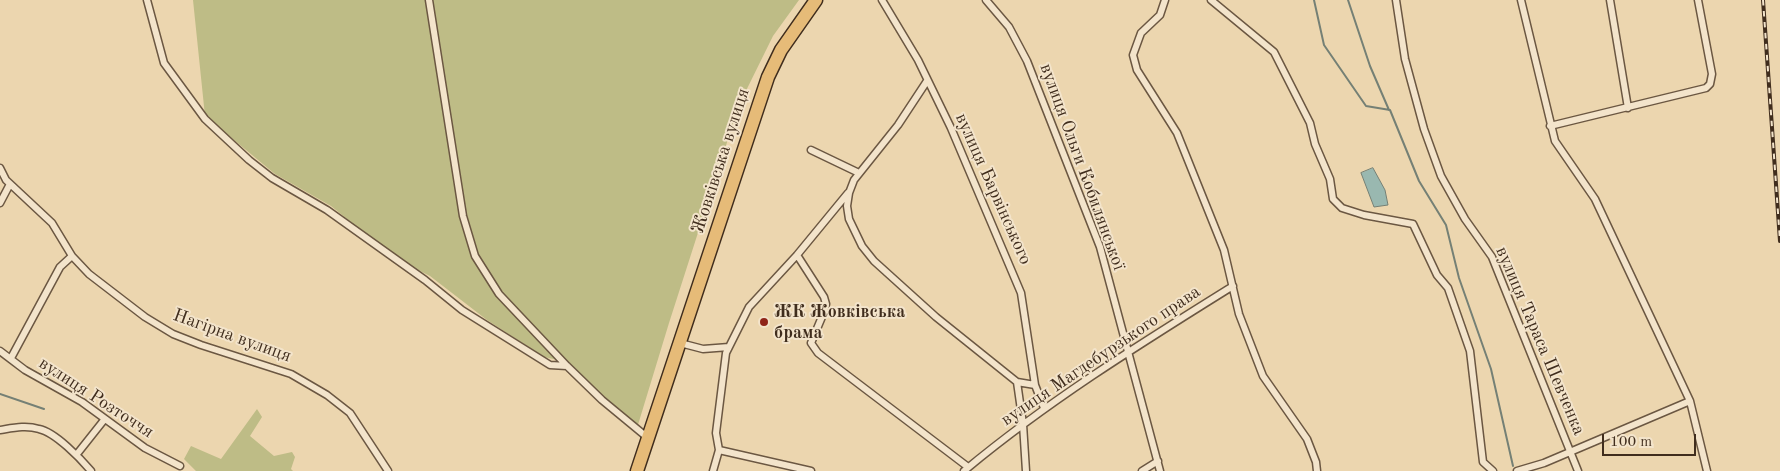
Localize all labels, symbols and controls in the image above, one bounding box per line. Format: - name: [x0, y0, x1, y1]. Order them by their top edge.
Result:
- street label: вулиця Ольги Кобилянської: [1034, 61, 1130, 273]
- street label: Жовківська вулиця: [687, 86, 755, 236]
- street label: вулиця Барвінського: [950, 110, 1036, 268]
- street label: вулиця Тараса Шевченка: [1490, 243, 1590, 439]
- street label: вулиця Магдебурзького права: [997, 281, 1205, 431]
- place label: ЖК Жовківська брама: [774, 301, 905, 344]
- street label: Нагірна вулиця: [170, 305, 294, 367]
- marker: ЖК Жовківська брама: [758, 316, 770, 328]
- street label: вулиця Розточчя: [34, 353, 158, 443]
- scale bar: [1605, 424, 1699, 456]
- text: 100 m: [1610, 435, 1652, 450]

